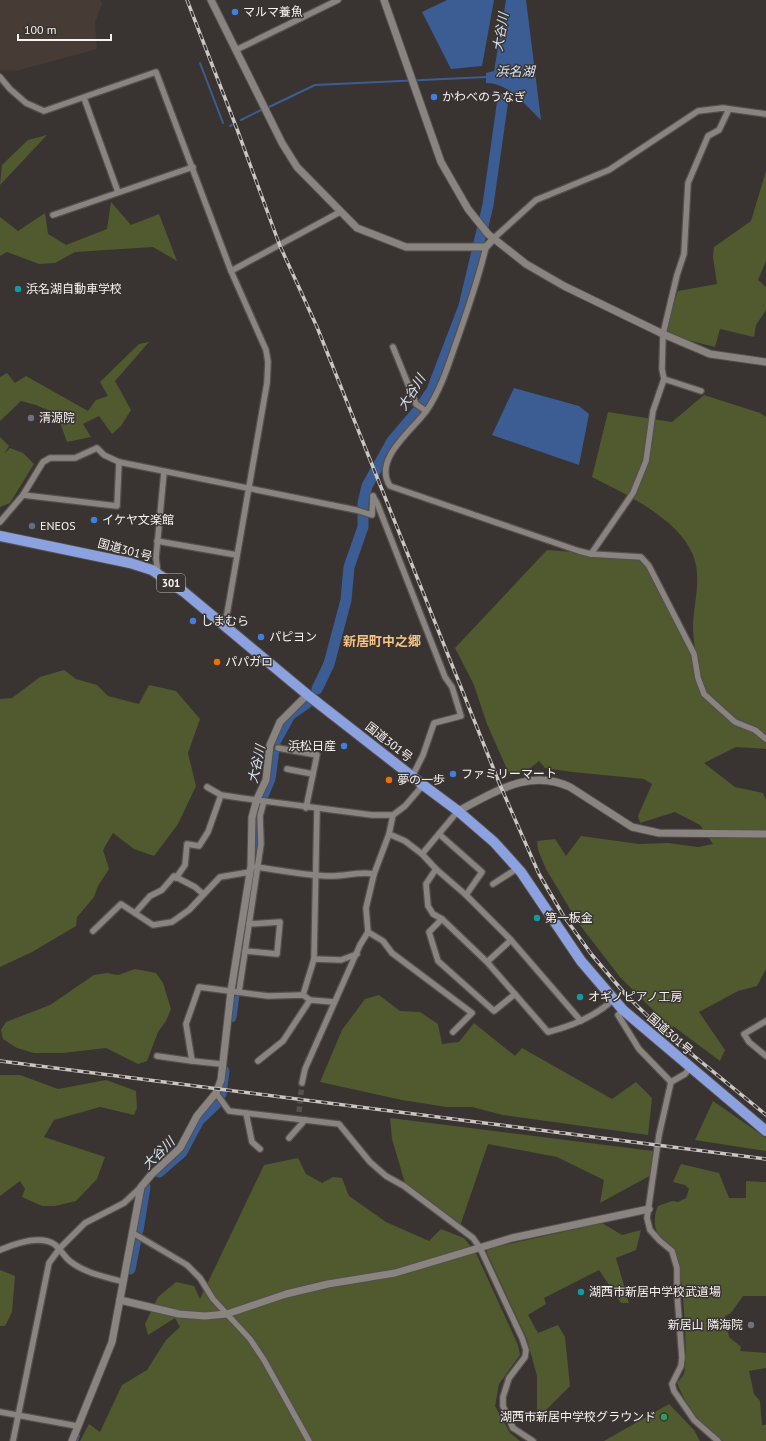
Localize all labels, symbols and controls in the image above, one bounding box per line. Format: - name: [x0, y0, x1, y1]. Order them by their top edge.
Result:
- place label: マルマ養魚: [243, 4, 303, 19]
- marker: マルマ養魚: [230, 7, 240, 17]
- water label: 大谷川: [489, 10, 512, 53]
- scale bar: [18, 16, 111, 42]
- text: 100 m: [24, 22, 57, 37]
- water label: 浜名湖: [495, 63, 536, 80]
- place label: かわべのうなぎ: [442, 89, 526, 104]
- marker: かわべのうなぎ: [429, 92, 439, 102]
- place label: 浜名湖自動車学校: [26, 281, 122, 296]
- marker: 浜名湖自動車学校: [13, 284, 23, 294]
- water label: 大谷川: [394, 370, 430, 413]
- place label: 清源院: [39, 410, 75, 425]
- marker: 清源院: [26, 413, 36, 423]
- place label: イケヤ文楽館: [102, 512, 174, 527]
- marker: イケヤ文楽館: [89, 515, 99, 525]
- place label: ENEOS: [40, 518, 76, 533]
- marker: ENEOS: [27, 521, 37, 531]
- street label: 国道301号: [96, 535, 154, 564]
- road number: 301: [157, 574, 185, 592]
- place label: しまむら: [201, 613, 249, 628]
- marker: しまむら: [188, 616, 198, 626]
- place label: パピヨン: [269, 629, 317, 644]
- marker: パピヨン: [256, 632, 266, 642]
- district label: 新居町中之郷: [343, 633, 421, 650]
- place label: パパガロ: [225, 654, 273, 669]
- marker: パパガロ: [212, 657, 222, 667]
- street label: 国道301号: [363, 719, 416, 765]
- place label: 浜松日産: [288, 738, 336, 753]
- water label: 大谷川: [244, 741, 269, 785]
- marker: 浜松日産: [339, 741, 349, 751]
- place label: ファミリーマート: [461, 766, 557, 781]
- marker: ファミリーマート: [448, 769, 458, 779]
- place label: 夢の一歩: [397, 772, 445, 787]
- marker: 夢の一歩: [384, 775, 394, 785]
- place label: 第一板金: [545, 910, 593, 925]
- marker: 第一板金: [532, 913, 542, 923]
- place label: オギノピアノ工房: [588, 989, 682, 1004]
- marker: オギノピアノ工房: [575, 992, 585, 1002]
- street label: 国道301号: [644, 1010, 696, 1058]
- water label: 大谷川: [139, 1132, 180, 1173]
- place label: 湖西市新居中学校武道場: [589, 1284, 721, 1299]
- marker: 湖西市新居中学校武道場: [576, 1287, 586, 1297]
- place label: 新居山 隣海院: [668, 1317, 743, 1332]
- marker: 新居山 隣海院: [746, 1320, 756, 1330]
- place label: 湖西市新居中学校グラウンド: [500, 1409, 656, 1424]
- marker: 湖西市新居中学校グラウンド: [659, 1412, 669, 1422]

